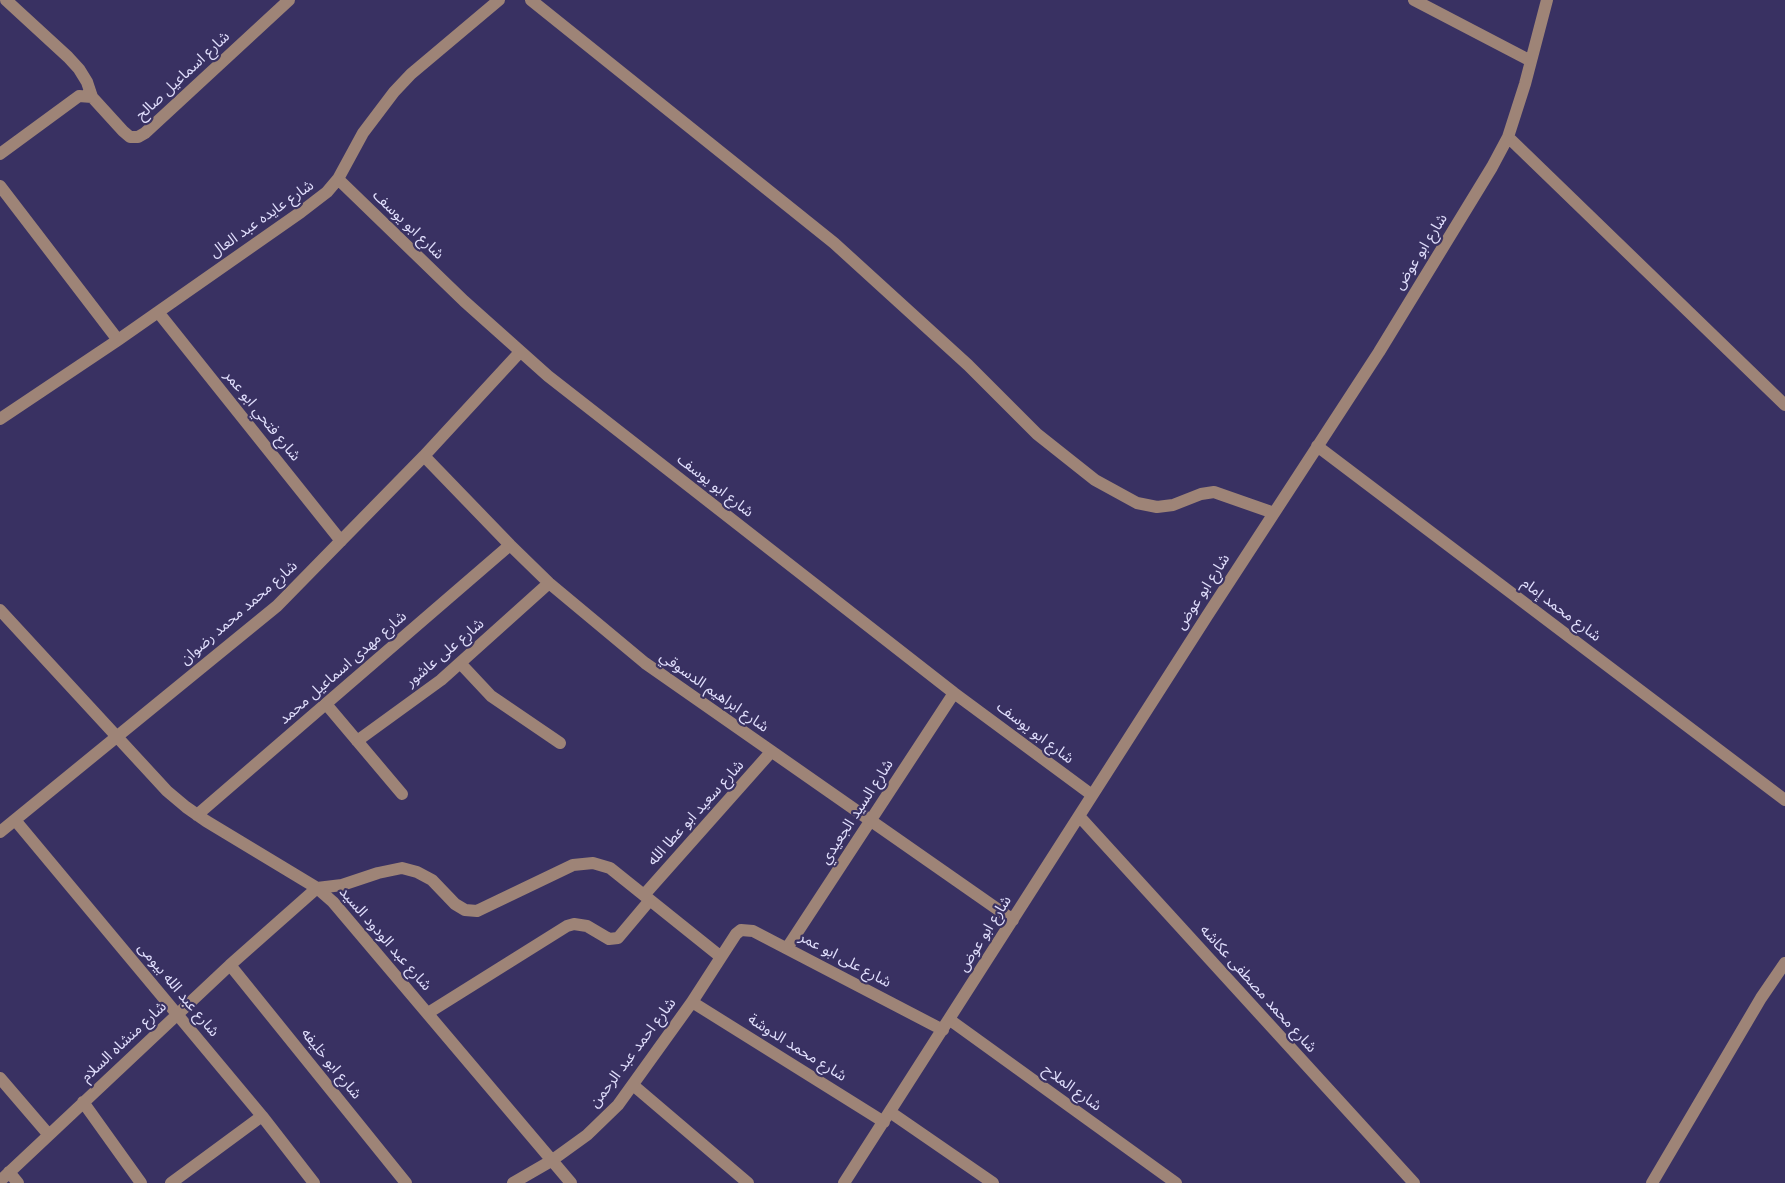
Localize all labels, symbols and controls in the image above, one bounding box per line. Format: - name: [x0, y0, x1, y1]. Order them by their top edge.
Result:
- street label: شارع اسماعيل صالح: [132, 28, 234, 124]
- street label: شارع عايده عبد العال: [206, 176, 318, 262]
- street label: شارع ابو يوسف: [369, 187, 447, 263]
- street label: شارع ابو عوض: [1390, 211, 1452, 293]
- street label: شارع فتحي ابو عمر: [220, 367, 304, 465]
- street label: شارع ابو يوسف: [673, 451, 757, 521]
- street label: شارع ابو عوض: [1172, 551, 1234, 633]
- street label: شارع محمد محمد رضوان: [177, 557, 301, 669]
- street label: شارع محمد إمام: [1518, 574, 1604, 646]
- street label: شارع مهدى اسماعيل محمد: [276, 608, 410, 728]
- street label: شارع على عاشور: [402, 615, 488, 691]
- street label: شارع ابراهيم الدسوقي: [656, 648, 772, 736]
- street label: شارع ابو يوسف: [993, 698, 1077, 768]
- street label: شارع السيد الجعيدي: [816, 756, 898, 868]
- street label: شارع سعيد ابو عطا الله: [644, 757, 748, 869]
- street label: شارع عبد الودود السيد: [335, 883, 435, 995]
- street label: شارع ابو عوض: [954, 893, 1016, 975]
- street label: شارع محمد مصطفى عكاشه: [1196, 921, 1320, 1057]
- street label: شارع على ابو عمر: [796, 928, 894, 992]
- street label: شارع عبد الله بيومى: [133, 939, 223, 1041]
- street label: شارع احمد عبد الرحمن: [586, 995, 680, 1111]
- street label: شارع منشاه السلام: [78, 998, 170, 1086]
- street label: شارع محمد الدوشة: [744, 1010, 850, 1086]
- street label: شارع ابو خليفه: [297, 1025, 365, 1103]
- street label: شارع الملاح: [1039, 1061, 1105, 1115]

